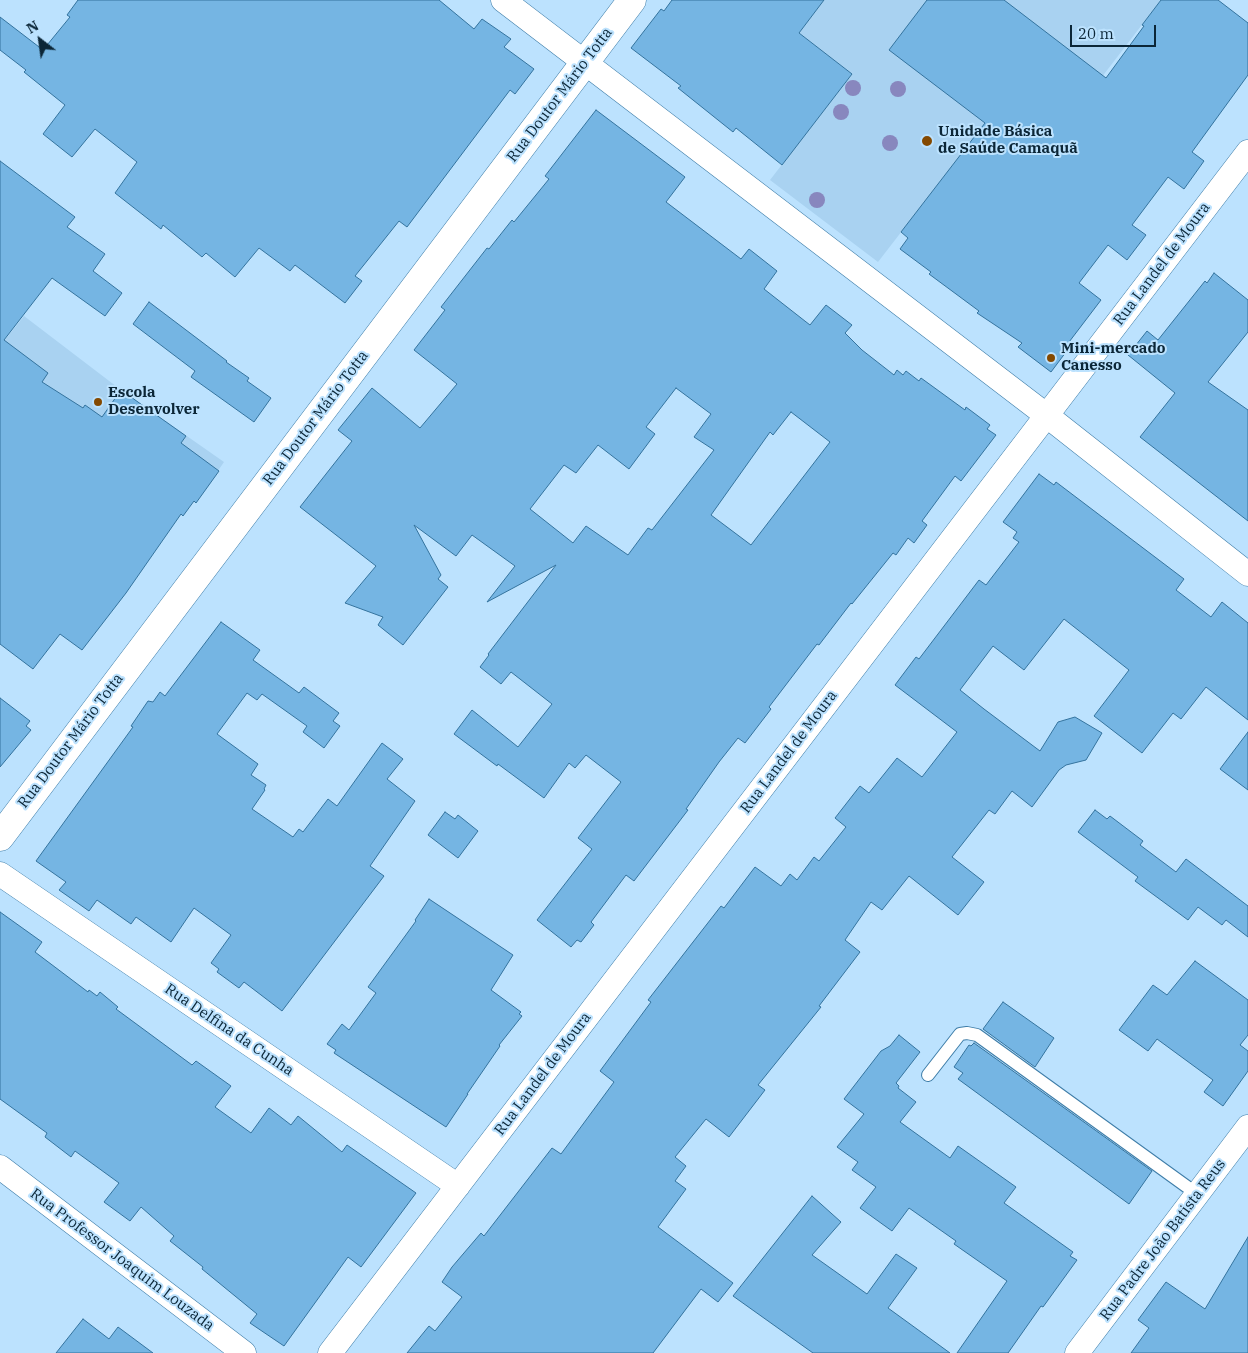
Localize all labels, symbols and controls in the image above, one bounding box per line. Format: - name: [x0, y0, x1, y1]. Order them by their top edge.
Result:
- north arrow: [15, 15, 65, 65]
- scale bar: [1073, 15, 1159, 47]
- text: N: [23, 16, 42, 38]
- street label: Rua Doutor Mário Totta: [503, 24, 617, 166]
- text: 20 m: [1078, 24, 1114, 43]
- place label: Unidade Básica de Saúde Camaquã: [938, 123, 1078, 158]
- marker: Unidade Básica de Saúde Camaquã: [920, 134, 934, 148]
- street label: Rua Landel de Moura: [1110, 199, 1214, 329]
- place label: Mini-mercado Canesso: [1061, 340, 1166, 375]
- street label: Rua Doutor Mário Totta: [259, 347, 373, 489]
- marker: Mini-mercado Canesso: [1045, 352, 1057, 364]
- place label: Escola Desenvolver: [108, 384, 200, 419]
- marker: Escola Desenvolver: [92, 396, 104, 408]
- street label: Rua Doutor Mário Totta: [14, 670, 128, 812]
- street label: Rua Landel de Moura: [737, 687, 841, 817]
- street label: Rua Delfina da Cunha: [161, 980, 297, 1080]
- street label: Rua Landel de Moura: [491, 1009, 595, 1139]
- street label: Rua Padre João Batista Reus: [1096, 1156, 1230, 1324]
- street label: Rua Professor Joaquim Louzada: [27, 1185, 217, 1335]

